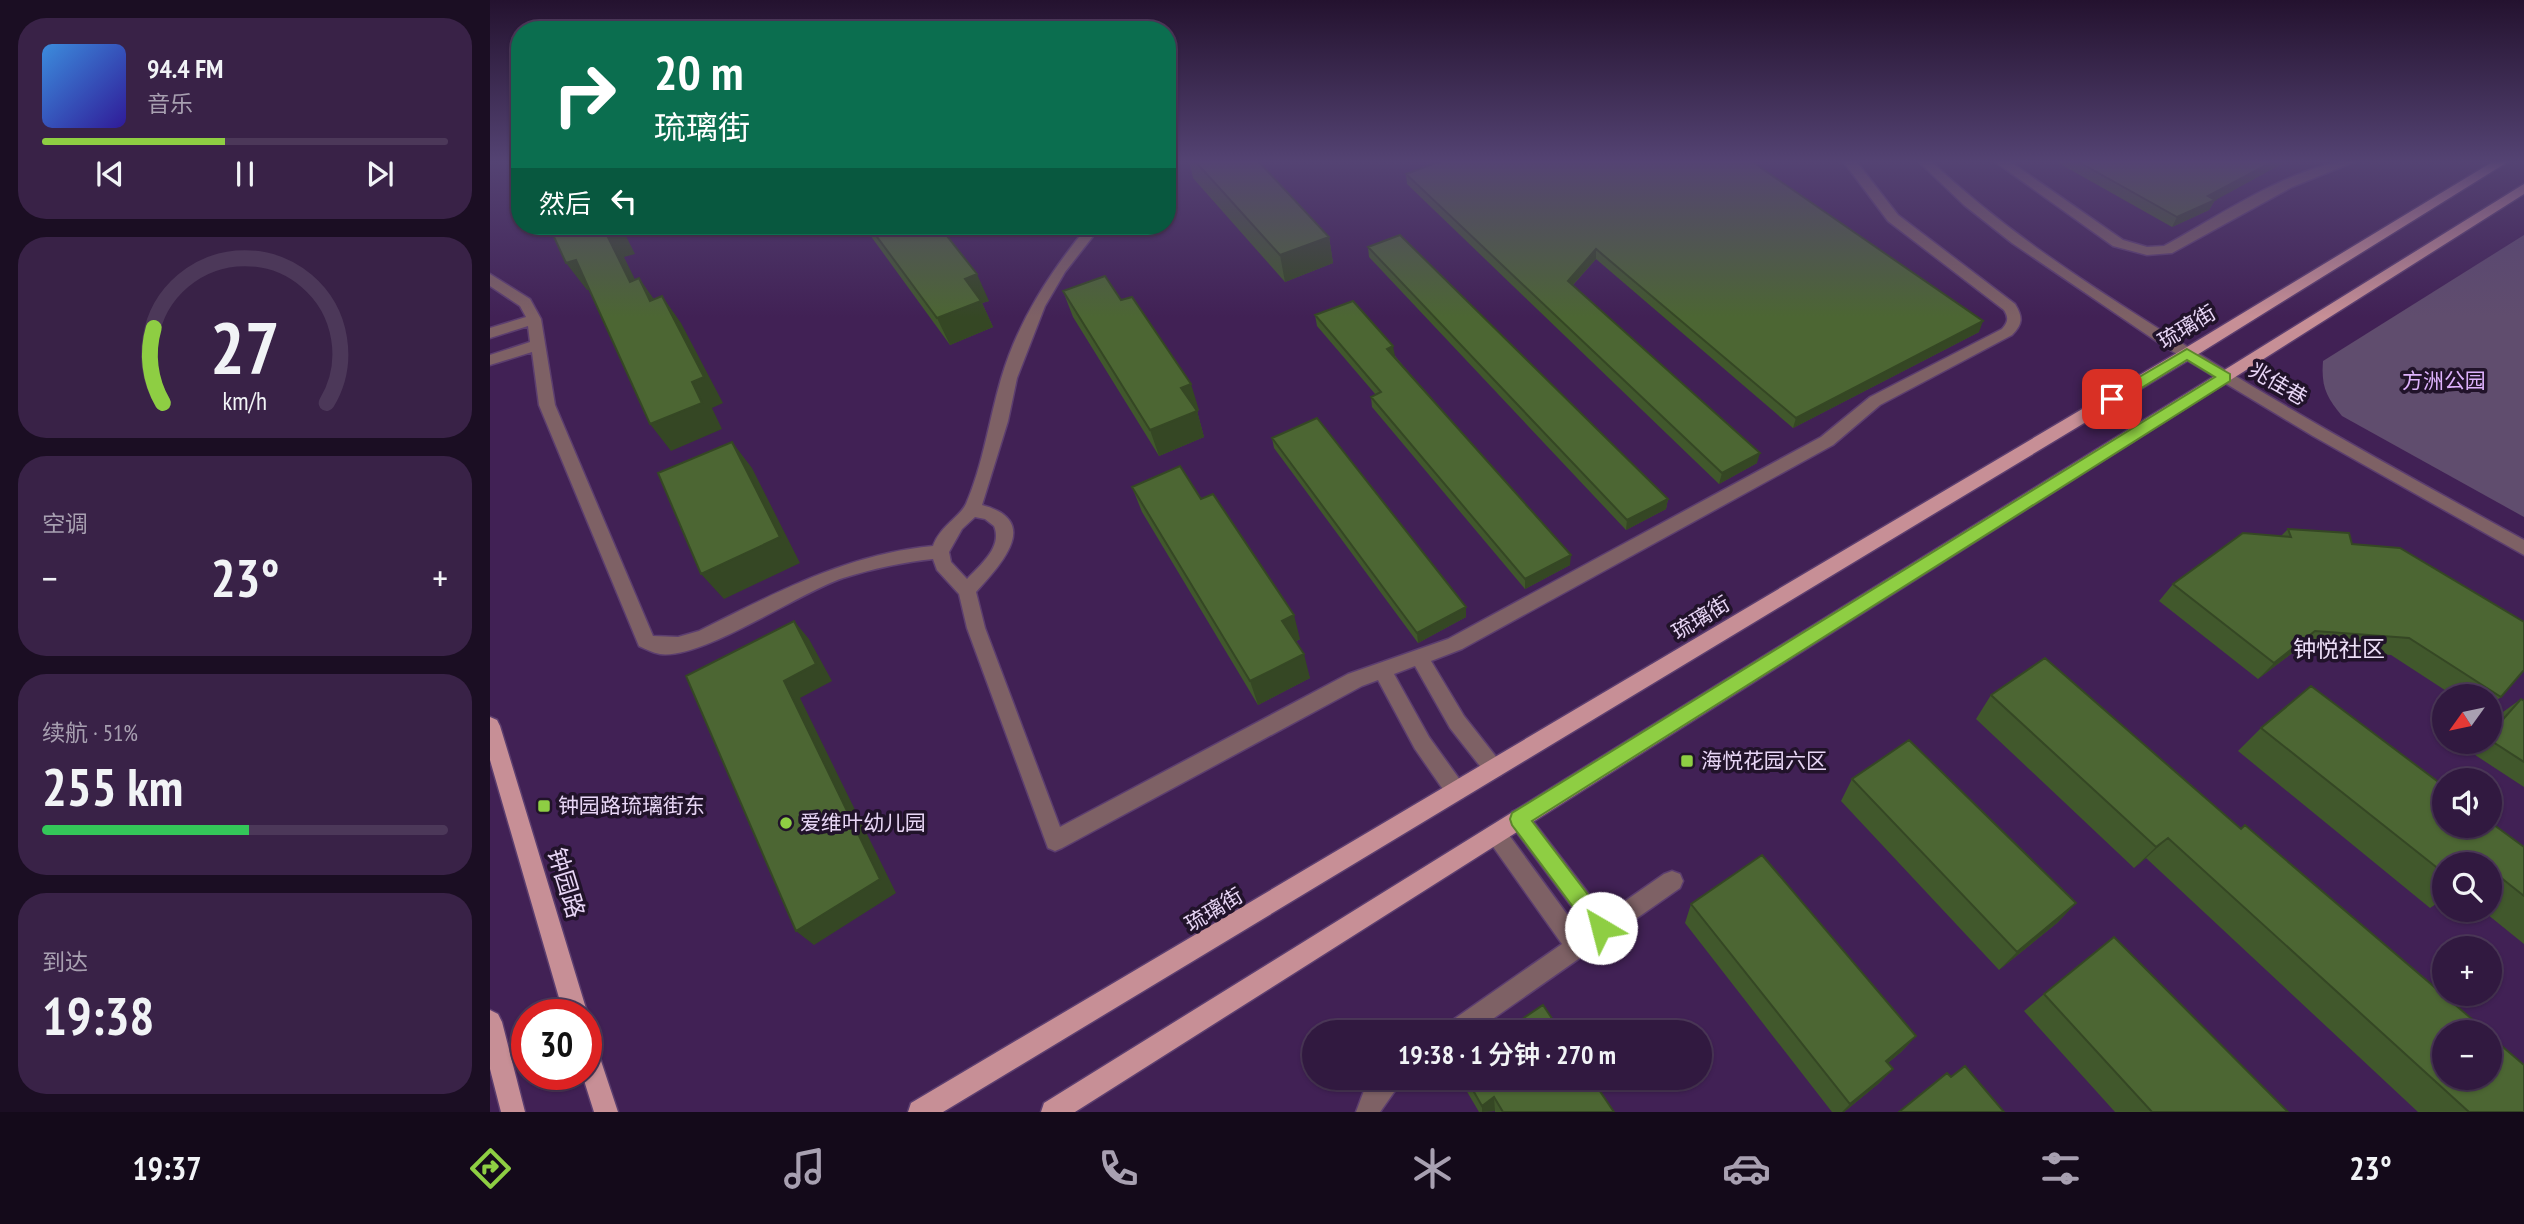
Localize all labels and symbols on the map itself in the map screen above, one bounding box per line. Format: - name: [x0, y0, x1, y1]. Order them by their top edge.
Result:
- street label: 琉璃街: [2153, 299, 2221, 354]
- street label: 兆佳巷: [2244, 356, 2312, 411]
- park label: 方洲公园: [2402, 367, 2486, 394]
- pin: [2082, 369, 2142, 429]
- street label: 琉璃街: [1667, 590, 1735, 645]
- district label: 钟悦社区: [2293, 634, 2385, 663]
- north arrow: [2432, 684, 2502, 754]
- place label: 海悦花园六区: [1701, 747, 1827, 774]
- marker: 海悦花园六区: [1679, 753, 1695, 769]
- place label: 钟园路琉璃街东: [558, 792, 705, 819]
- marker: 钟园路琉璃街东: [536, 798, 552, 814]
- place label: 爱维叶幼儿园: [800, 809, 926, 836]
- marker: 爱维叶幼儿园: [778, 815, 794, 831]
- street label: 钟园路: [541, 844, 592, 922]
- street label: 琉璃街: [1180, 882, 1248, 937]
- position arrow: [1564, 891, 1638, 965]
- speed limit sign: 30: [511, 999, 602, 1090]

